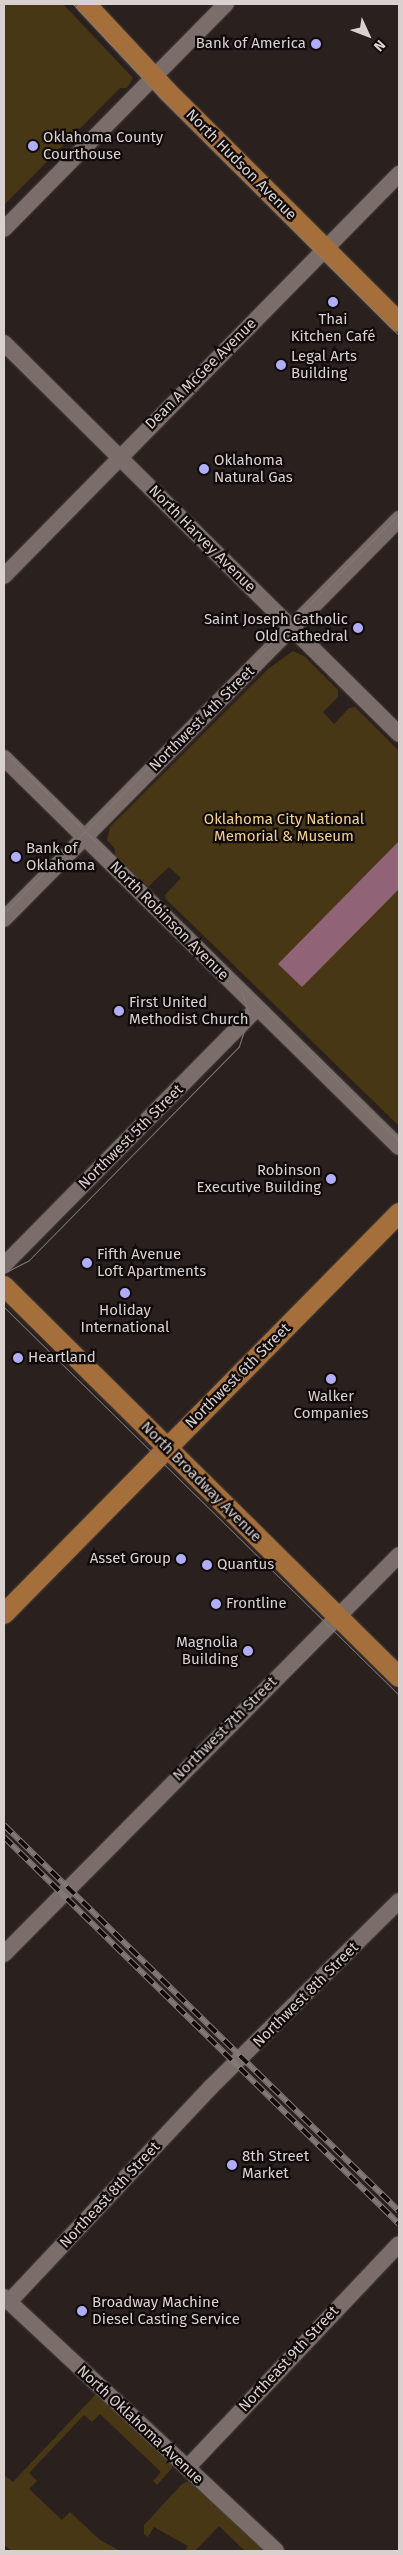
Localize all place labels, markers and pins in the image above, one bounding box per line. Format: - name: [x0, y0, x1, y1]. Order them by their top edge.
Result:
- place label: Bank of America: [196, 35, 306, 53]
- marker: Bank of America: [310, 38, 322, 50]
- place label: Oklahoma County Courthouse: [43, 128, 163, 163]
- marker: Oklahoma County Courthouse: [27, 140, 39, 152]
- marker: Thai Kitchen Café: [327, 296, 339, 308]
- place label: Thai Kitchen Café: [291, 310, 375, 345]
- place label: Legal Arts Building: [291, 347, 357, 382]
- marker: Legal Arts Building: [275, 359, 287, 371]
- place label: Oklahoma Natural Gas: [214, 451, 293, 486]
- marker: Oklahoma Natural Gas: [198, 463, 210, 475]
- place label: Saint Joseph Catholic Old Cathedral: [204, 610, 348, 645]
- marker: Saint Joseph Catholic Old Cathedral: [352, 622, 364, 634]
- place label: Bank of Oklahoma: [26, 839, 95, 874]
- marker: Bank of Oklahoma: [10, 851, 22, 863]
- place label: First United Methodist Church: [129, 993, 248, 1028]
- marker: First United Methodist Church: [113, 1005, 125, 1017]
- place label: Robinson Executive Building: [197, 1161, 321, 1196]
- marker: Robinson Executive Building: [325, 1173, 337, 1185]
- place label: Fifth Avenue Loft Apartments: [97, 1245, 206, 1280]
- marker: Fifth Avenue Loft Apartments: [81, 1257, 93, 1269]
- marker: Holiday International: [119, 1287, 131, 1299]
- place label: Holiday International: [81, 1301, 169, 1336]
- place label: Heartland: [28, 1349, 96, 1367]
- marker: Heartland: [12, 1352, 24, 1364]
- marker: Walker Companies: [325, 1373, 337, 1385]
- place label: Walker Companies: [294, 1387, 368, 1422]
- place label: Asset Group: [90, 1550, 171, 1568]
- marker: Asset Group: [175, 1553, 187, 1565]
- place label: Quantus: [217, 1556, 274, 1574]
- marker: Quantus: [201, 1559, 213, 1571]
- place label: Frontline: [226, 1595, 287, 1613]
- marker: Frontline: [210, 1598, 222, 1610]
- place label: Magnolia Building: [176, 1633, 238, 1668]
- marker: Magnolia Building: [242, 1645, 254, 1657]
- place label: 8th Street Market: [242, 2147, 309, 2182]
- marker: 8th Street Market: [226, 2159, 238, 2171]
- place label: Broadway Machine Diesel Casting Service: [92, 2293, 240, 2328]
- marker: Broadway Machine Diesel Casting Service: [76, 2305, 88, 2317]

